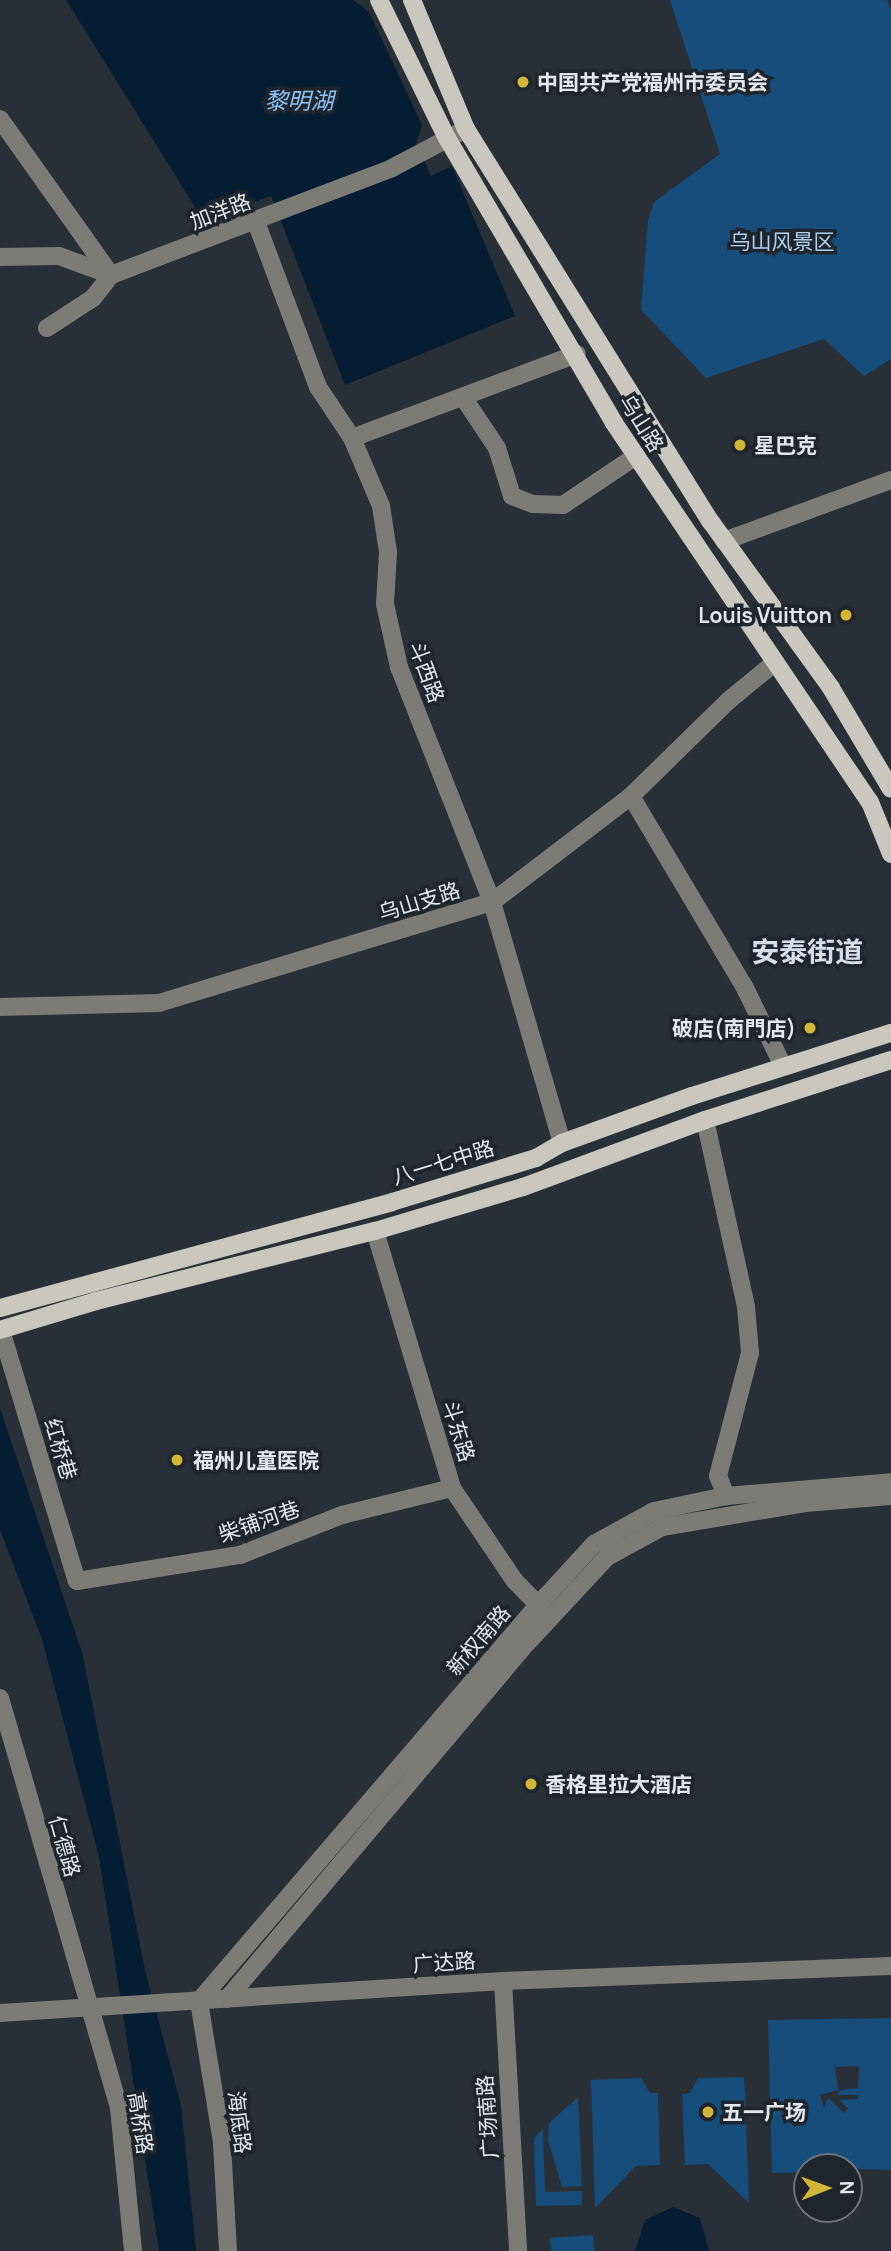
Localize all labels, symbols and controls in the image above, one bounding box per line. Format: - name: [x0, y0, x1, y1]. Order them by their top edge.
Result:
- place label: 中国共产党福州市委员会: [537, 69, 768, 95]
- marker: 中国共产党福州市委员会: [515, 74, 531, 90]
- water label: 黎明湖: [265, 86, 333, 114]
- street label: 加洋路: [186, 188, 254, 234]
- park label: 乌山风景区: [730, 228, 834, 254]
- street label: 乌山路: [615, 390, 669, 456]
- place label: 星巴克: [754, 432, 817, 458]
- marker: 星巴克: [732, 437, 748, 453]
- place label: Louis Vuitton: [698, 602, 832, 628]
- marker: Louis Vuitton: [838, 607, 854, 623]
- street label: 斗西路: [404, 638, 450, 706]
- street label: 乌山支路: [375, 877, 463, 925]
- district label: 安泰街道: [751, 934, 863, 968]
- place label: 破店(南門店): [672, 1015, 796, 1041]
- marker: 破店(南門店): [802, 1020, 818, 1036]
- street label: 八一七中路: [389, 1135, 497, 1189]
- street label: 斗东路: [438, 1397, 480, 1465]
- street label: 红桥巷: [40, 1415, 82, 1483]
- place label: 福州儿童医院: [193, 1447, 319, 1473]
- marker: 福州儿童医院: [167, 1450, 187, 1470]
- street label: 柴铺河巷: [215, 1495, 303, 1547]
- street label: 新权南路: [441, 1600, 515, 1680]
- place label: 香格里拉大酒店: [545, 1771, 692, 1797]
- marker: 香格里拉大酒店: [523, 1776, 539, 1792]
- street label: 仁德路: [44, 1812, 86, 1880]
- street label: 广达路: [412, 1947, 476, 1977]
- street label: 广场南路: [472, 2074, 502, 2160]
- street label: 海底路: [224, 2089, 256, 2155]
- street label: 高桥路: [124, 2090, 158, 2156]
- place label: 五一广场: [722, 2099, 806, 2125]
- marker: 五一广场: [700, 2104, 716, 2120]
- north arrow: [793, 2153, 863, 2223]
- text: N: [834, 2181, 860, 2195]

